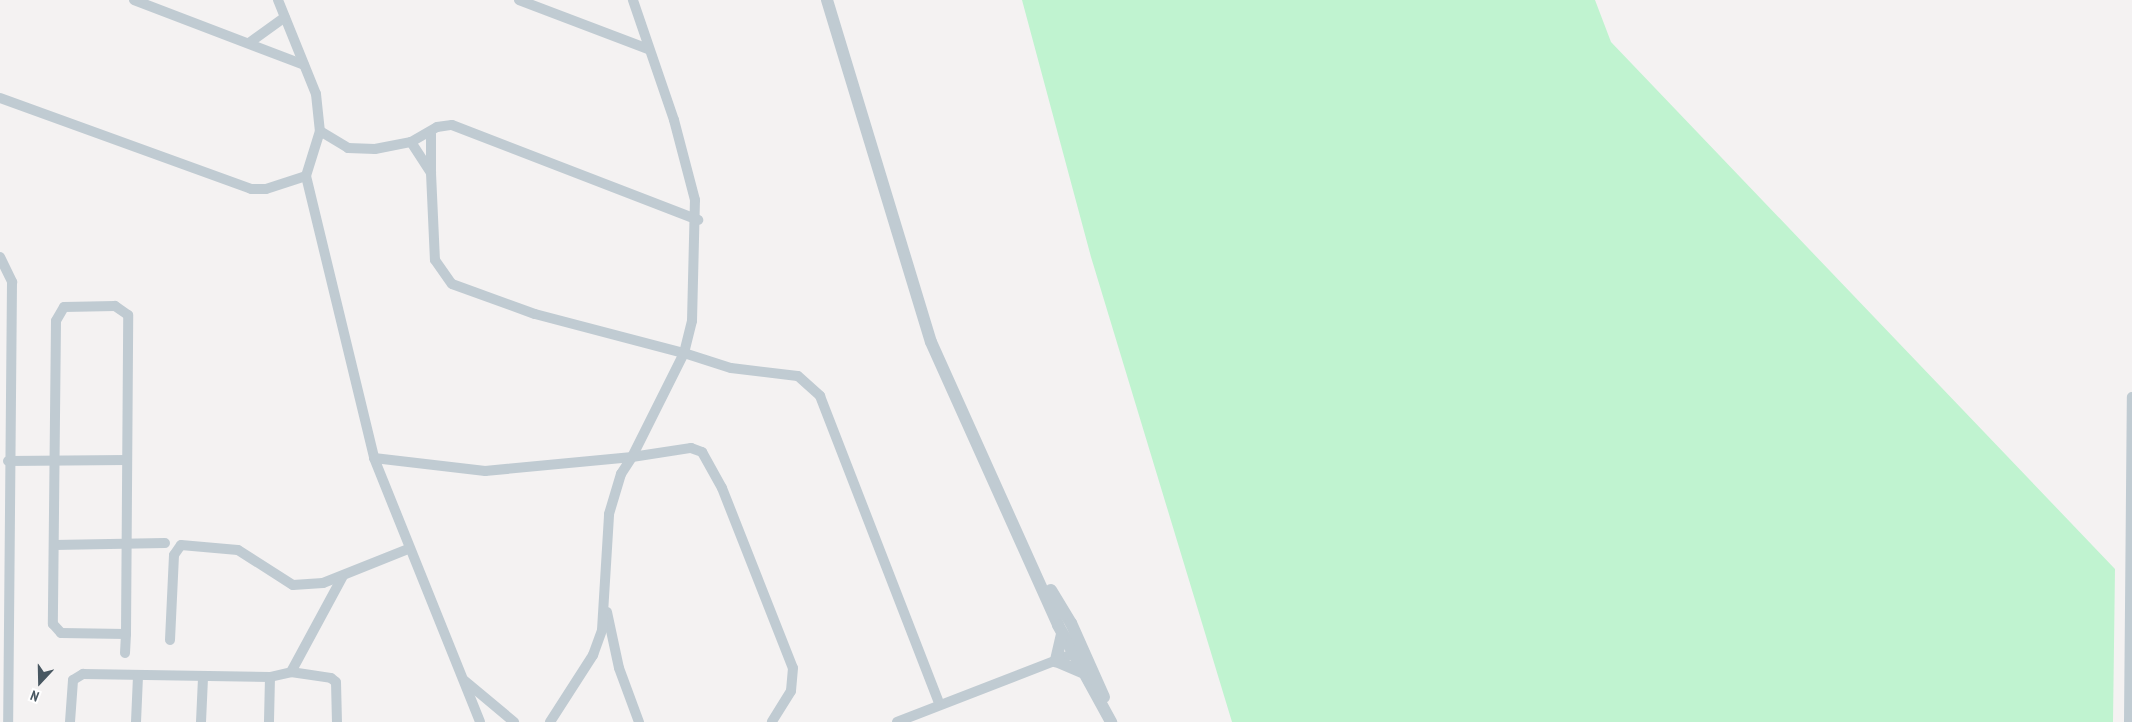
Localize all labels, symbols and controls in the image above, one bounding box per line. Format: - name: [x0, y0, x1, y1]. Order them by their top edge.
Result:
- north arrow: [15, 657, 65, 707]
- text: N: [28, 686, 41, 706]

